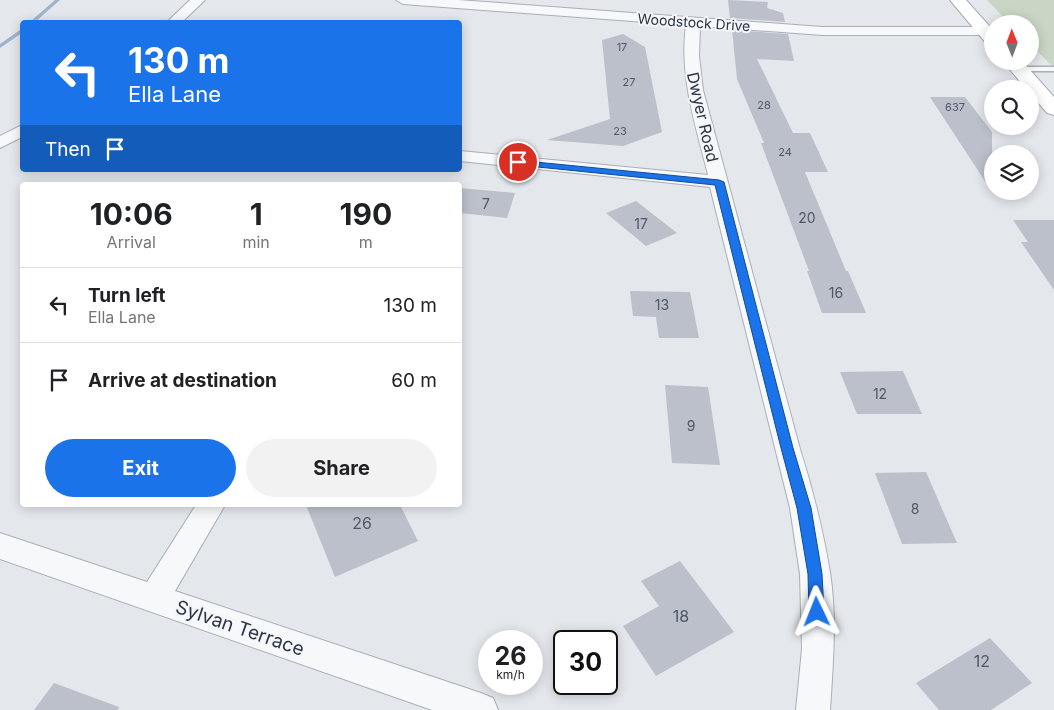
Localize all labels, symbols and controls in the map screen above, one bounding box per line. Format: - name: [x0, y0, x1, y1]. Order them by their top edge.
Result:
- street label: Woodstock Drive: [637, 10, 751, 34]
- north arrow: [984, 15, 1039, 70]
- map controls: [984, 15, 1039, 200]
- text: 130 m: [128, 39, 230, 81]
- icon: left: [45, 40, 110, 105]
- house number: 17: [617, 40, 627, 54]
- street label: Dwyer Road: [683, 70, 723, 164]
- house number: 27: [623, 75, 635, 89]
- button: search: [984, 80, 1039, 135]
- text: Ella Lane: [128, 81, 221, 107]
- house number: 28: [757, 98, 771, 112]
- house number: 637: [945, 100, 965, 114]
- house number: 23: [613, 124, 627, 138]
- icon: arrive: [101, 135, 129, 163]
- text: Then: [45, 138, 91, 161]
- pin: [497, 141, 539, 183]
- house number: 24: [778, 145, 792, 159]
- button: layers: [984, 145, 1039, 200]
- icon: arrive: [504, 148, 532, 176]
- house number: 7: [482, 195, 490, 212]
- text: 10:06: [90, 196, 173, 232]
- text: 1: [250, 196, 263, 232]
- text: 190: [340, 196, 392, 232]
- house number: 20: [798, 209, 816, 226]
- house number: 17: [634, 215, 648, 232]
- text: Arrival: [107, 232, 156, 252]
- text: min: [242, 232, 270, 252]
- text: m: [359, 232, 373, 252]
- text: Turn left: [88, 284, 166, 307]
- house number: 16: [829, 284, 843, 301]
- icon: left: [45, 291, 73, 319]
- text: 130 m: [384, 294, 437, 317]
- house number: 13: [655, 296, 669, 313]
- text: Ella Lane: [88, 307, 156, 327]
- icon: arrive: [45, 366, 73, 394]
- text: Arrive at destination: [88, 369, 277, 392]
- text: 60 m: [391, 369, 437, 392]
- house number: 12: [873, 385, 887, 402]
- house number: 9: [687, 417, 695, 434]
- button: Exit: [45, 439, 236, 497]
- button: Share: [246, 439, 437, 497]
- house number: 8: [911, 500, 919, 517]
- house number: 26: [352, 513, 372, 533]
- position arrow: [790, 585, 842, 637]
- street label: Sylvan Terrace: [173, 595, 307, 661]
- house number: 18: [673, 606, 689, 626]
- speed limit sign: 30: [553, 630, 618, 695]
- text: 26: [495, 641, 526, 671]
- house number: 12: [974, 651, 990, 671]
- text: km/h: [496, 667, 525, 682]

